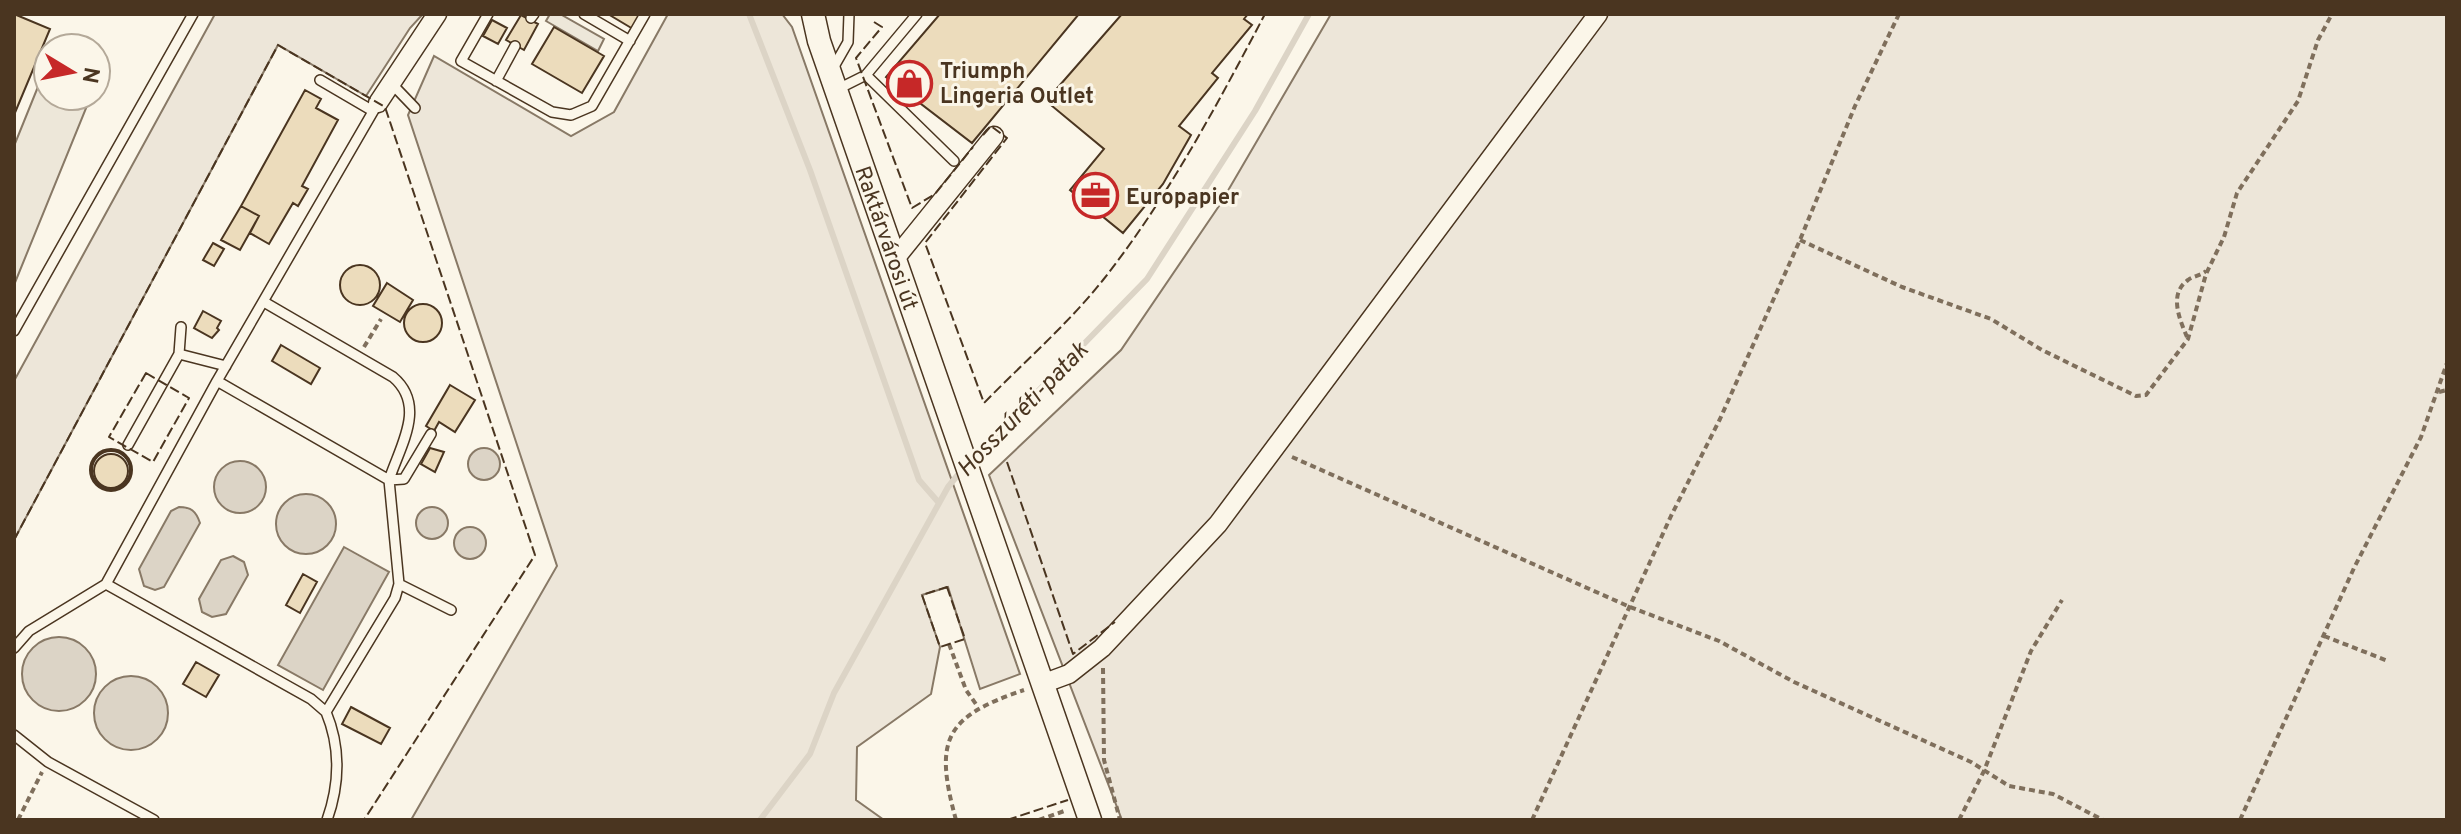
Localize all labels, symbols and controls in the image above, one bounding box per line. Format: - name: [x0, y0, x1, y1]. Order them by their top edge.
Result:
- north arrow: [32, 32, 112, 112]
- shop icon: Triumph Lingeria Outlet: [885, 59, 933, 107]
- place label: Triumph Lingeria Outlet: [940, 59, 1094, 111]
- text: N: [75, 65, 104, 85]
- street label: Raktárvárosi út: [848, 163, 923, 314]
- office icon: Europapier: [1071, 172, 1119, 220]
- place label: Europapier: [1126, 185, 1239, 212]
- water label: Hosszúréti-patak: [951, 336, 1096, 484]

